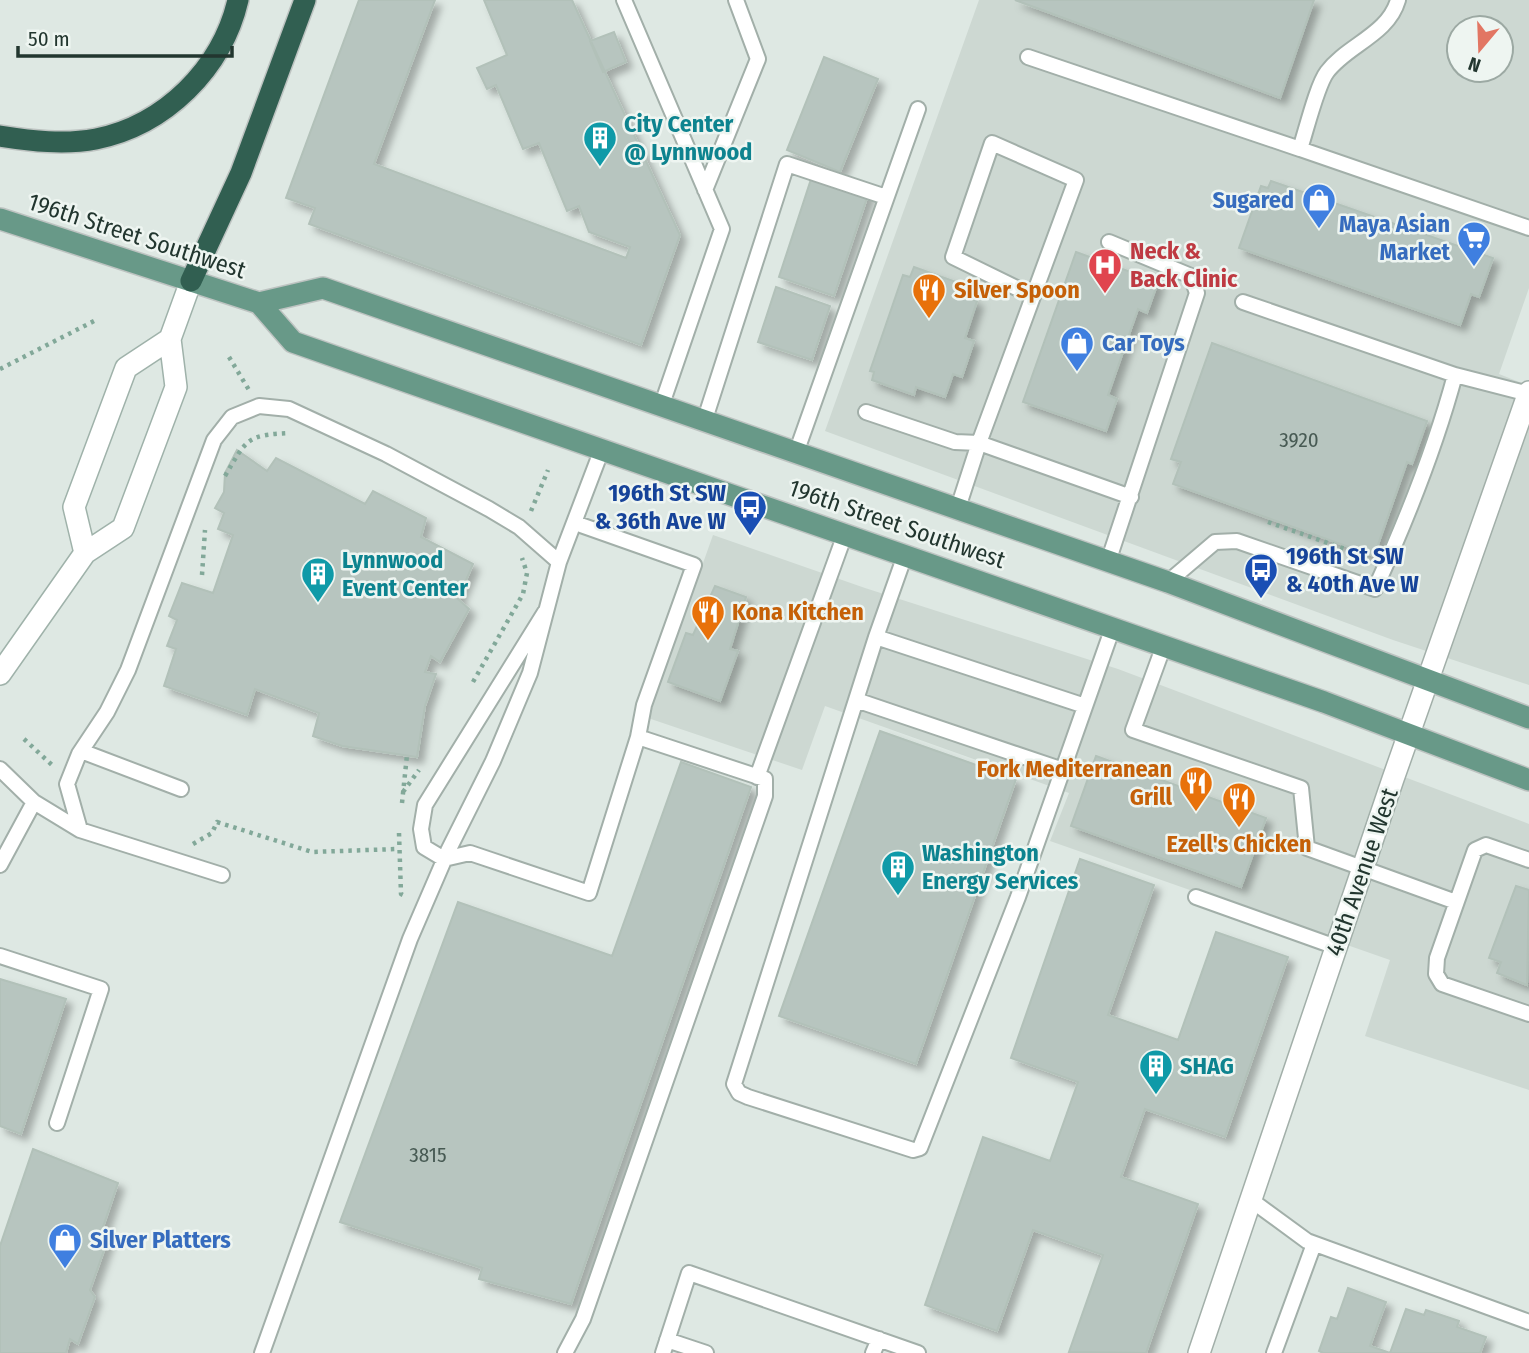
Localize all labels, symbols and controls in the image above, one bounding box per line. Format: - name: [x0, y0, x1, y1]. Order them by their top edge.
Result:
- scale bar: [18, 14, 231, 58]
- north arrow: [1445, 14, 1515, 84]
- text: 50 m: [28, 26, 70, 52]
- text: N: [1465, 52, 1484, 77]
- place label: City Center @ Lynnwood: [624, 110, 752, 166]
- building icon: City Center @ Lynnwood: [581, 119, 619, 168]
- shop icon: Sugared: [1300, 181, 1338, 230]
- place label: Sugared: [1212, 186, 1294, 214]
- street label: 196th Street Southwest: [25, 188, 249, 284]
- place label: Maya Asian Market: [1339, 210, 1451, 266]
- supermarket icon: Maya Asian Market: [1455, 219, 1493, 268]
- place label: Neck & Back Clinic: [1130, 237, 1238, 293]
- hospital icon: Neck & Back Clinic: [1086, 246, 1124, 295]
- restaurant icon: Silver Spoon: [910, 271, 948, 320]
- place label: Silver Spoon: [954, 276, 1080, 304]
- shop icon: Car Toys: [1058, 324, 1096, 373]
- place label: Car Toys: [1102, 329, 1185, 357]
- house number: 3920: [1279, 427, 1319, 453]
- street label: 196th Street Southwest: [785, 474, 1009, 574]
- place label: 196th St SW & 36th Ave W: [595, 479, 726, 535]
- bus stop icon: 196th St SW & 36th Ave W: [731, 488, 769, 537]
- place label: 196th St SW & 40th Ave W: [1286, 542, 1419, 598]
- place label: Lynnwood Event Center: [342, 546, 468, 602]
- bus stop icon: 196th St SW & 40th Ave W: [1242, 551, 1280, 600]
- building icon: Lynnwood Event Center: [299, 555, 337, 604]
- restaurant icon: Kona Kitchen: [689, 593, 727, 642]
- place label: Kona Kitchen: [732, 598, 864, 626]
- place label: Fork Mediterranean Grill: [977, 755, 1172, 811]
- restaurant icon: Fork Mediterranean Grill: [1177, 764, 1215, 813]
- restaurant icon: Ezell's Chicken: [1220, 780, 1258, 829]
- street label: 40th Avenue West: [1320, 784, 1404, 960]
- place label: Ezell's Chicken: [1167, 830, 1311, 858]
- place label: Washington Energy Services: [922, 839, 1079, 895]
- building icon: Washington Energy Services: [879, 848, 917, 897]
- building icon: SHAG: [1137, 1047, 1175, 1096]
- place label: SHAG: [1180, 1052, 1234, 1080]
- house number: 3815: [409, 1142, 447, 1168]
- shop icon: Silver Platters: [46, 1221, 84, 1270]
- place label: Silver Platters: [90, 1226, 231, 1254]

